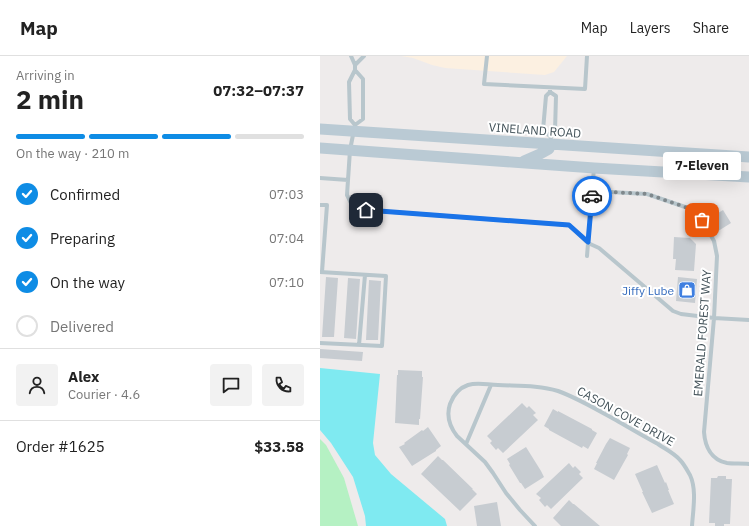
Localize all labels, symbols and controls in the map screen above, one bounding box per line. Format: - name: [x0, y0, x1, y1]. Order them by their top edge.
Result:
- text: Map: [20, 16, 58, 40]
- text: Map: [581, 19, 608, 37]
- text: Layers: [630, 19, 671, 37]
- text: Share: [693, 19, 729, 37]
- text: Arriving in: [16, 67, 75, 84]
- text: 07:32–07:37: [213, 81, 304, 100]
- text: 2 min: [16, 82, 84, 116]
- street label: VINELAND ROAD: [488, 119, 582, 141]
- text: On the way · 210 m: [16, 145, 129, 162]
- callout: 7-Eleven: [663, 152, 741, 180]
- text: 7-Eleven: [675, 157, 729, 174]
- courier: [572, 176, 612, 216]
- icon: check: [16, 183, 38, 205]
- text: Confirmed: [50, 185, 120, 204]
- icon: car: [581, 185, 603, 207]
- text: 07:03: [269, 186, 304, 203]
- pin: [349, 193, 383, 227]
- icon: home: [355, 199, 377, 221]
- pin: [685, 203, 719, 237]
- icon: bag: [691, 209, 713, 231]
- icon: check: [16, 227, 38, 249]
- text: Preparing: [50, 229, 115, 248]
- text: 07:04: [269, 230, 304, 247]
- street label: EMERALD FOREST WAY: [690, 269, 714, 397]
- icon: check: [16, 271, 38, 293]
- text: On the way: [50, 273, 125, 292]
- text: 07:10: [269, 274, 304, 291]
- shop icon: Jiffy Lube: [677, 280, 697, 300]
- place label: Jiffy Lube: [622, 283, 674, 298]
- text: Delivered: [50, 317, 114, 336]
- button: person: [16, 364, 58, 406]
- button: chat: [210, 364, 252, 406]
- button: phone: [262, 364, 304, 406]
- text: Alex: [68, 367, 99, 386]
- street label: CASON COVE DRIVE: [574, 383, 678, 449]
- text: Courier · 4.6: [68, 386, 140, 403]
- text: Order #1625: [16, 437, 105, 456]
- text: $33.58: [254, 437, 304, 456]

